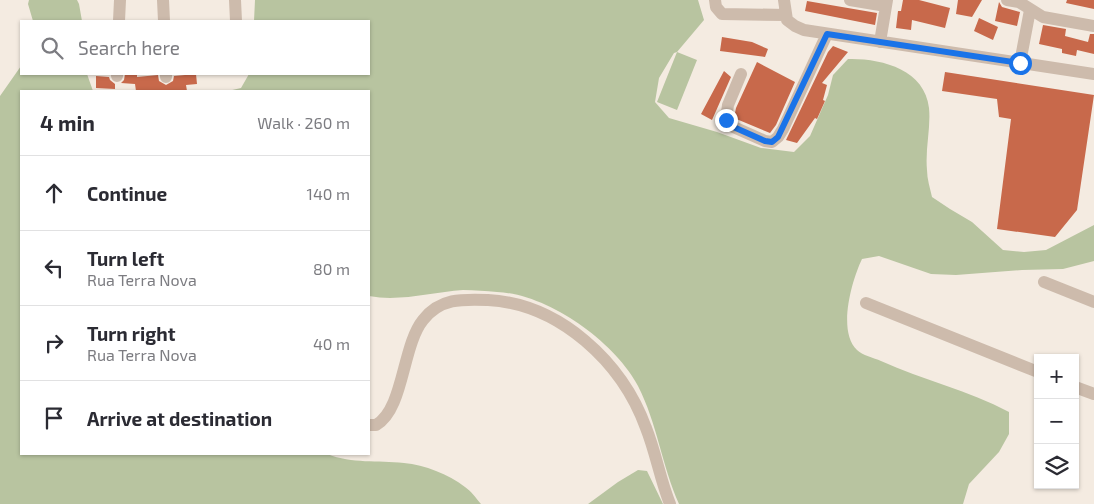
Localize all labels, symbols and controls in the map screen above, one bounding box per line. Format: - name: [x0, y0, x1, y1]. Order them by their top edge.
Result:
- search box: [20, 20, 370, 75]
- icon: search: [38, 34, 66, 62]
- text: Search here: [78, 36, 180, 59]
- route start: [1009, 52, 1032, 75]
- route end: [715, 109, 738, 132]
- text: 4 min: [40, 110, 95, 135]
- text: Walk · 260 m: [257, 113, 350, 132]
- icon: ahead: [40, 179, 68, 207]
- text: Continue: [87, 182, 167, 205]
- text: 140 m: [307, 184, 350, 203]
- text: Turn left: [87, 247, 164, 270]
- icon: left: [40, 254, 68, 282]
- text: 80 m: [313, 259, 350, 278]
- text: Rua Terra Nova: [87, 270, 197, 289]
- text: Turn right: [87, 322, 175, 345]
- icon: right: [40, 329, 68, 357]
- text: 40 m: [313, 334, 350, 353]
- text: Rua Terra Nova: [87, 345, 197, 364]
- map controls: [1034, 354, 1079, 489]
- button: +: [1034, 354, 1079, 399]
- button: −: [1034, 399, 1079, 444]
- icon: arrive: [40, 404, 68, 432]
- text: Arrive at destination: [87, 407, 272, 430]
- button: layers: [1034, 444, 1079, 489]

